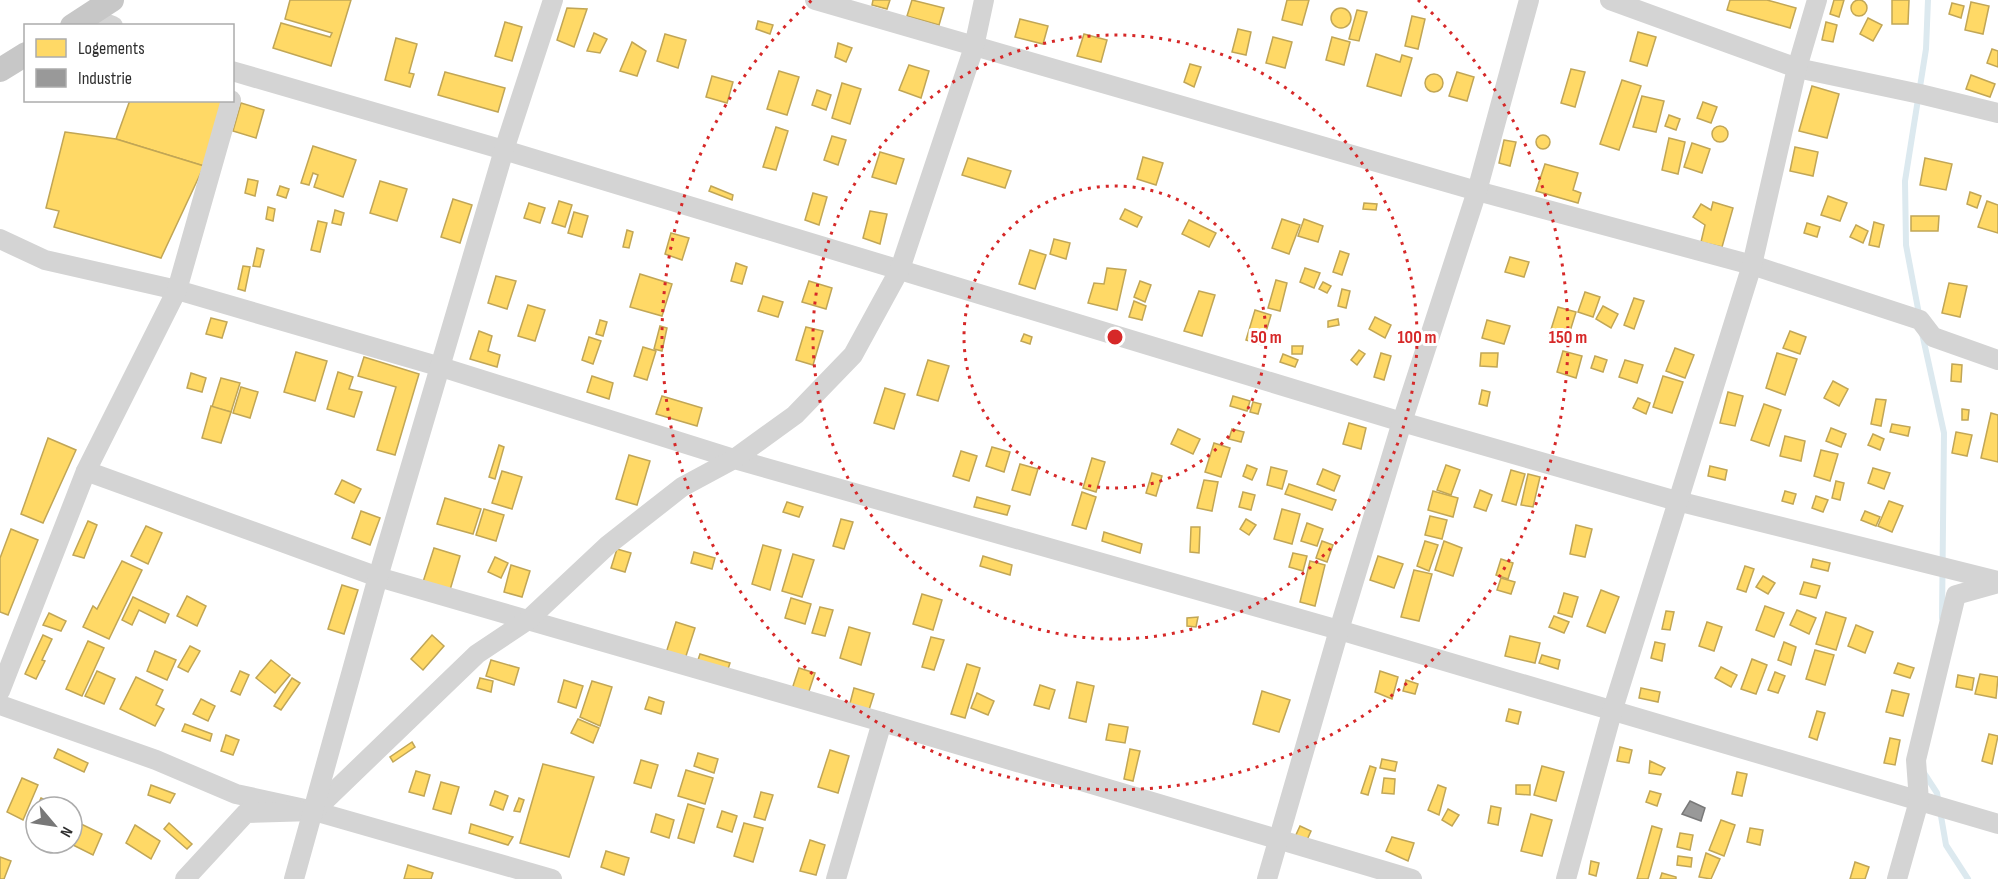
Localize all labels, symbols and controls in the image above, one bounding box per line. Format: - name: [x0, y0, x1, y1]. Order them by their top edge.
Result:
- legend: [24, 24, 234, 102]
- text: Logements: [78, 38, 145, 59]
- text: Industrie: [78, 68, 132, 89]
- centre of rings: [1105, 327, 1125, 347]
- text: 50 m: [1250, 327, 1282, 348]
- text: 100 m: [1398, 327, 1437, 348]
- text: 150 m: [1549, 327, 1587, 348]
- north arrow: [24, 795, 84, 855]
- text: N: [55, 823, 76, 840]

